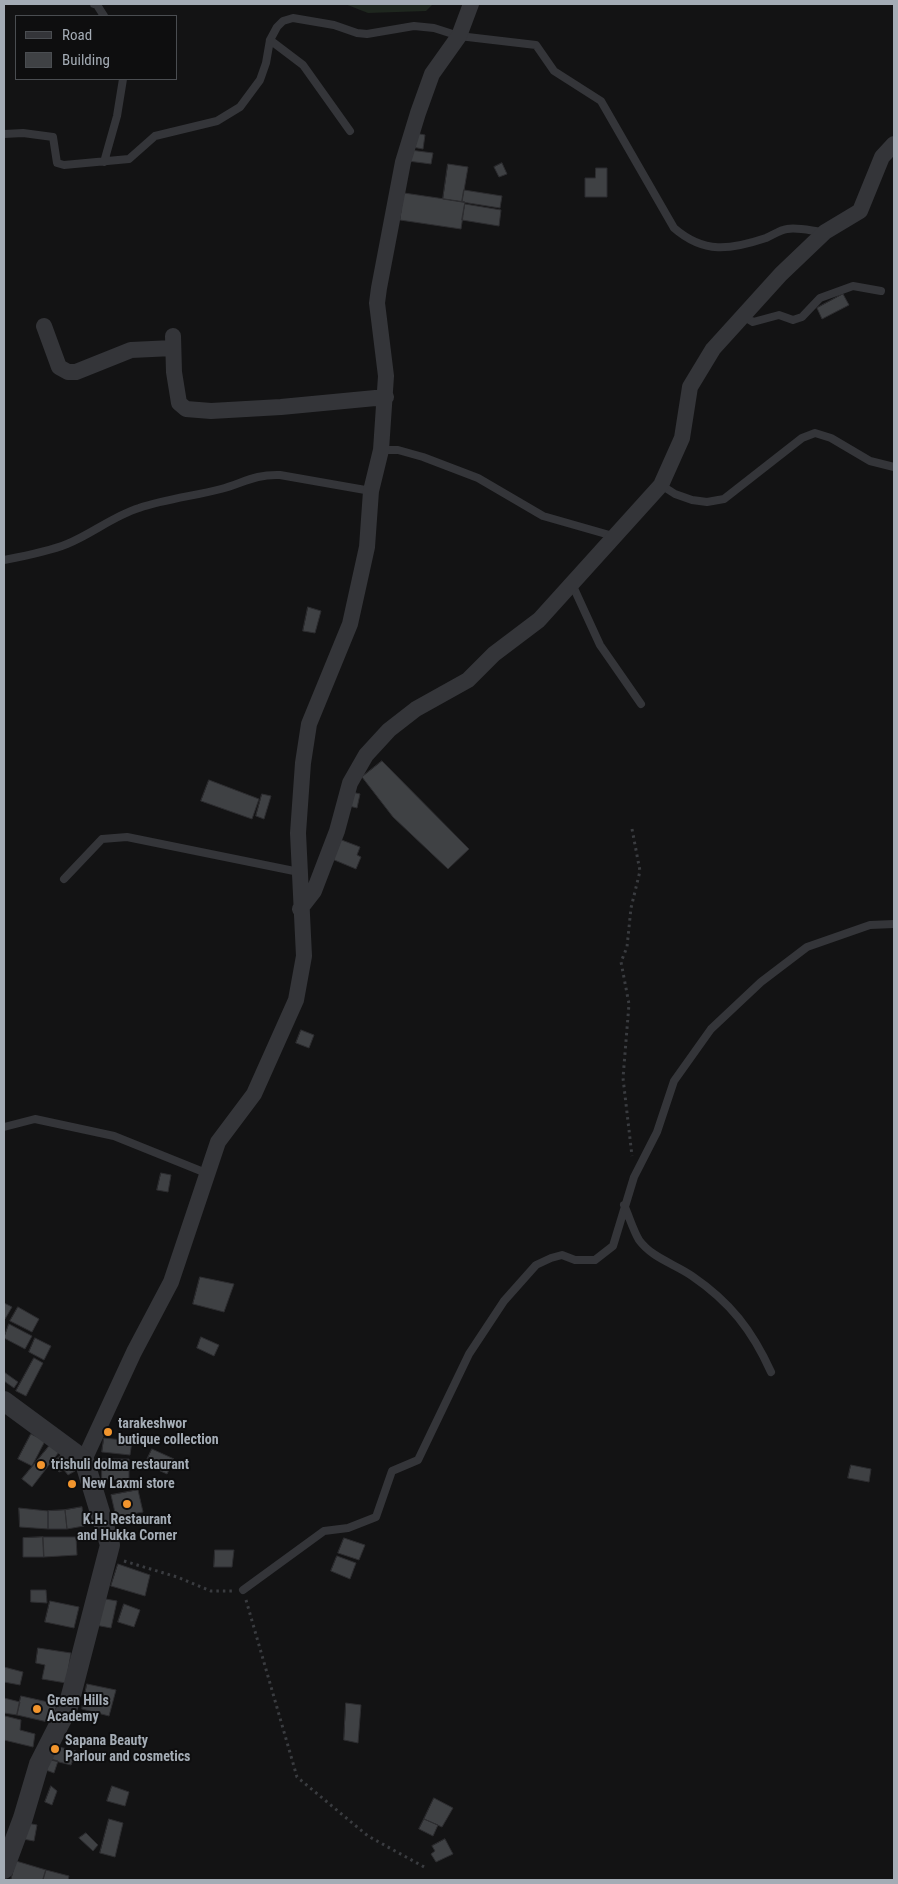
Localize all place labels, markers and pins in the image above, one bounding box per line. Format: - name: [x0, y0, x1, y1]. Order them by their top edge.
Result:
- place label: tarakeshwor butique collection: [118, 1416, 219, 1448]
- marker: tarakeshwor butique collection: [102, 1426, 114, 1438]
- place label: trishuli dolma restaurant: [51, 1457, 189, 1473]
- marker: trishuli dolma restaurant: [35, 1459, 47, 1471]
- place label: New Laxmi store: [82, 1476, 175, 1492]
- marker: New Laxmi store: [66, 1478, 78, 1490]
- marker: K.H. Restaurant and Hukka Corner: [121, 1498, 133, 1510]
- place label: K.H. Restaurant and Hukka Corner: [77, 1512, 177, 1544]
- place label: Green Hills Academy: [47, 1693, 109, 1725]
- marker: Green Hills Academy: [31, 1703, 43, 1715]
- place label: Sapana Beauty Parlour and cosmetics: [65, 1733, 190, 1765]
- marker: Sapana Beauty Parlour and cosmetics: [49, 1743, 61, 1755]

